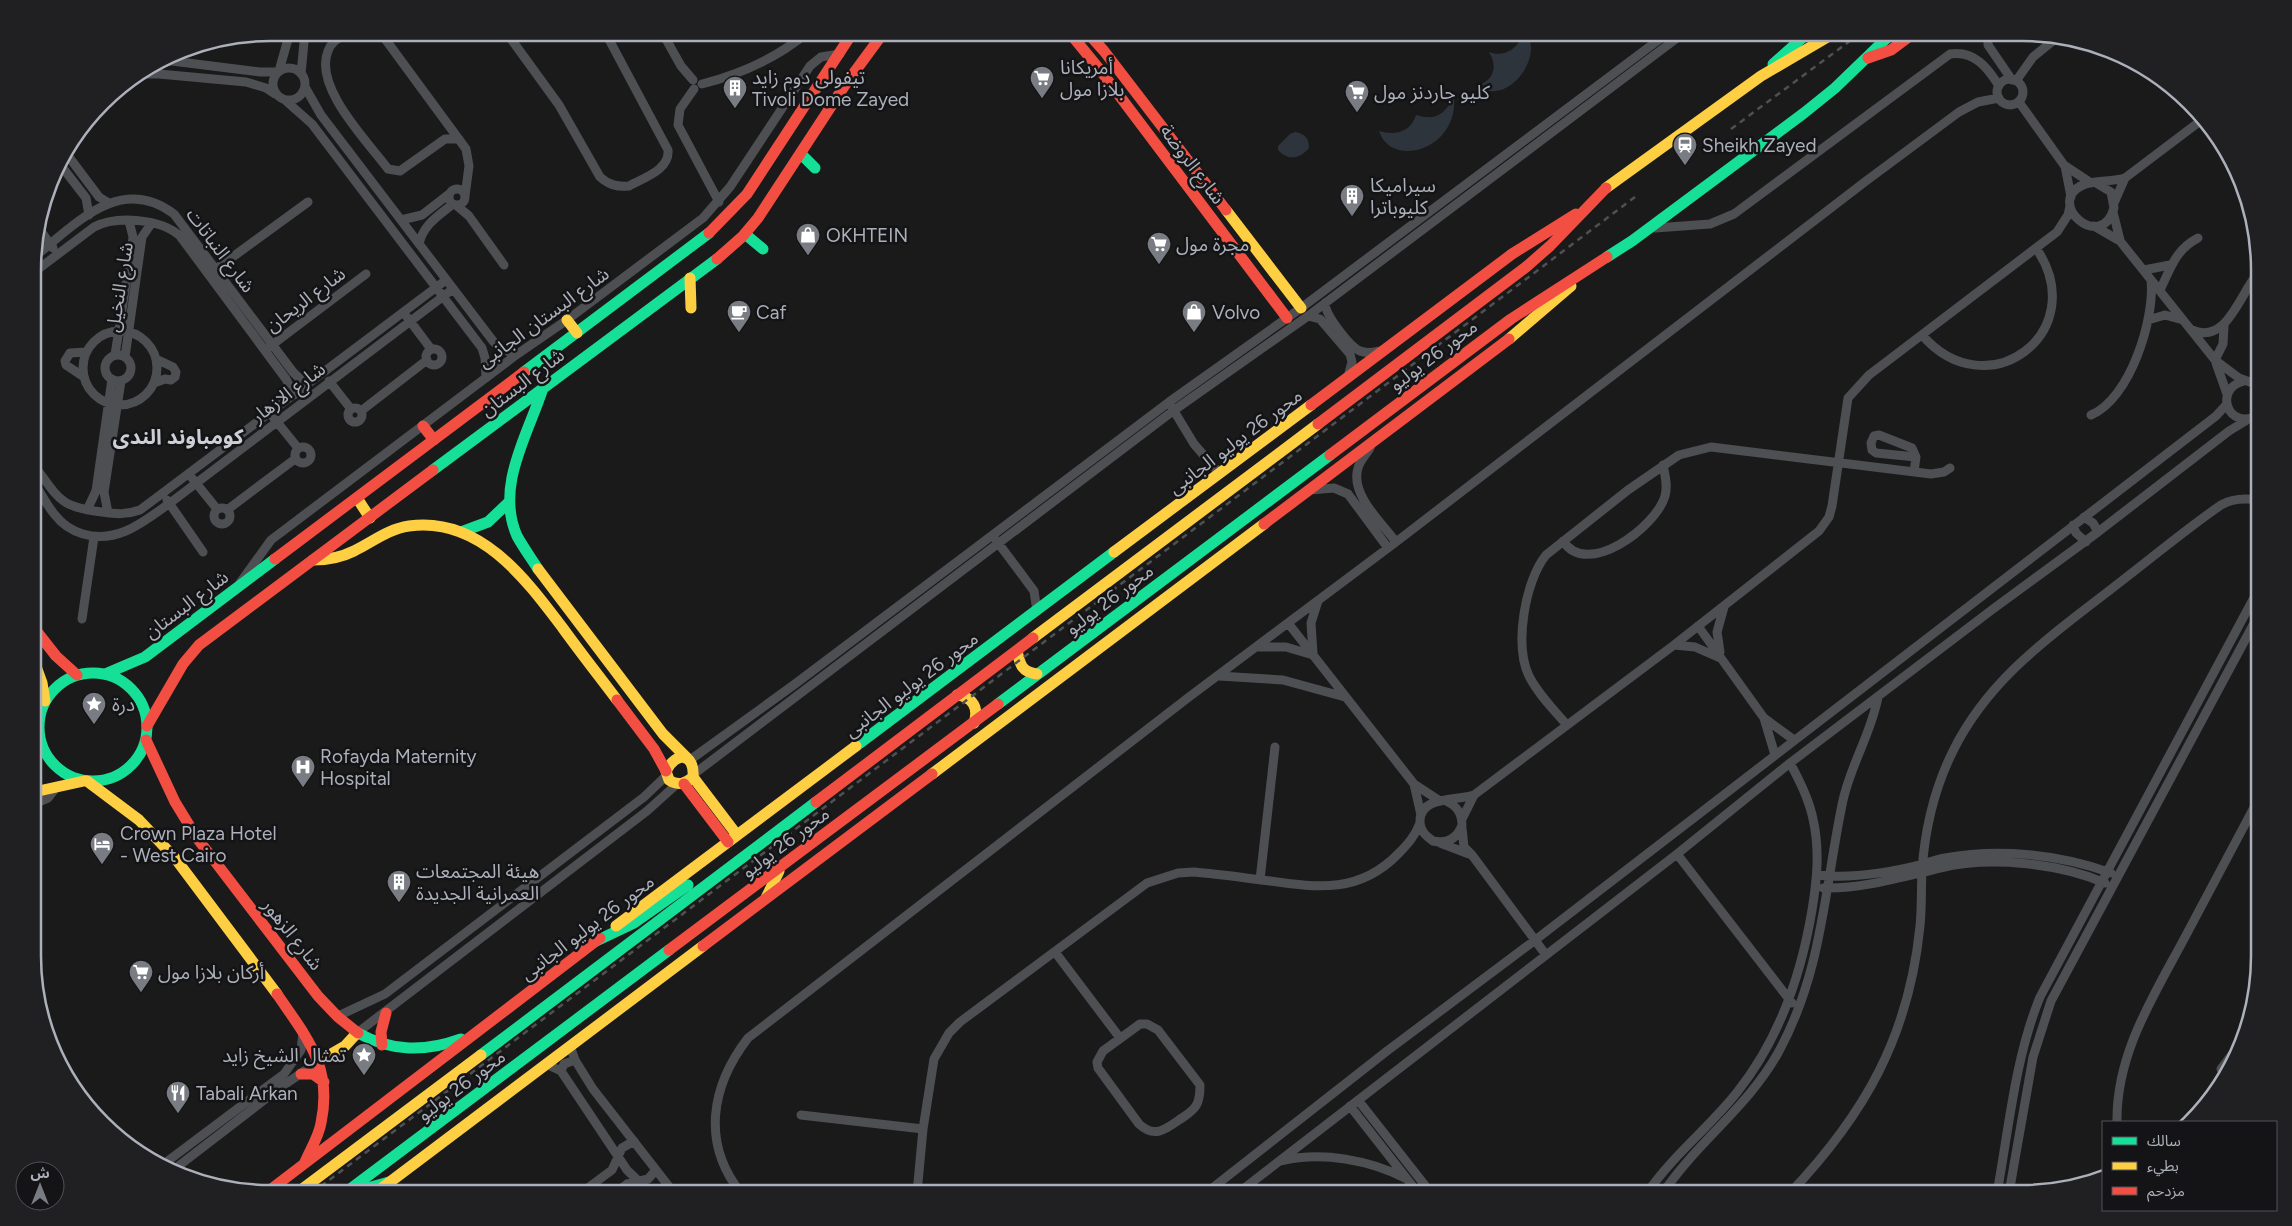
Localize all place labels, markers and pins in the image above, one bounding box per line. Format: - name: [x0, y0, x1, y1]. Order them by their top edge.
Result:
- place label: أمريكانا بلازا مول: [1060, 56, 1124, 101]
- supermarket icon: أمريكانا بلازا مول: [1029, 65, 1055, 99]
- place label: تيفولى دوم زايد Tivoli Dome Zayed: [752, 66, 909, 111]
- building icon: تيفولى دوم زايد Tivoli Dome Zayed: [722, 75, 748, 109]
- supermarket icon: كليو جاردنز مول: [1344, 79, 1370, 113]
- place label: كليو جاردنز مول: [1374, 81, 1491, 104]
- station icon: Sheikh Zayed: [1672, 132, 1698, 166]
- place label: Sheikh Zayed: [1702, 134, 1817, 157]
- place label: سيراميكا كليوباترا: [1370, 174, 1436, 219]
- building icon: سيراميكا كليوباترا: [1339, 183, 1365, 217]
- shop icon: OKHTEIN: [795, 222, 821, 256]
- place label: OKHTEIN: [826, 224, 908, 247]
- supermarket icon: مجرة مول: [1146, 231, 1172, 265]
- place label: مجرة مول: [1176, 233, 1249, 256]
- cafe icon: Caf: [726, 299, 752, 333]
- shop icon: Volvo: [1181, 299, 1207, 333]
- place label: Caf: [756, 301, 786, 324]
- place label: Volvo: [1212, 301, 1260, 324]
- place icon: درة: [81, 691, 107, 725]
- place label: درة: [112, 693, 135, 716]
- place label: Rofayda Maternity Hospital: [320, 745, 477, 790]
- hospital icon: Rofayda Maternity Hospital: [290, 754, 316, 788]
- place label: Crown Plaza Hotel - West Cairo: [120, 822, 277, 867]
- hotel icon: Crown Plaza Hotel - West Cairo: [89, 831, 115, 865]
- place label: هيئة المجتمعات العمرانية الجديدة: [416, 860, 539, 905]
- building icon: هيئة المجتمعات العمرانية الجديدة: [386, 869, 412, 903]
- supermarket icon: أركان بلازا مول: [128, 959, 154, 993]
- place label: أركان بلازا مول: [158, 961, 264, 984]
- place icon: تمثال الشيخ زايد: [351, 1042, 377, 1076]
- place label: تمثال الشيخ زايد: [222, 1044, 346, 1070]
- restaurant icon: Tabali Arkan: [165, 1080, 191, 1114]
- place label: Tabali Arkan: [196, 1082, 298, 1105]

